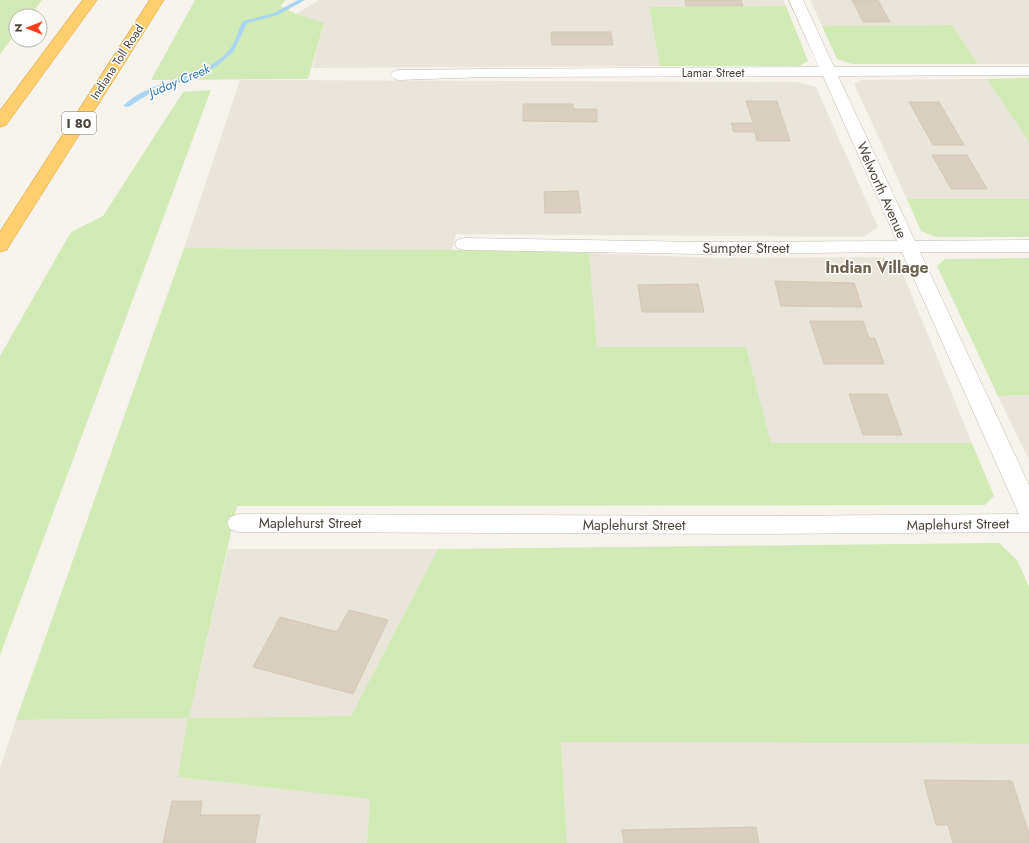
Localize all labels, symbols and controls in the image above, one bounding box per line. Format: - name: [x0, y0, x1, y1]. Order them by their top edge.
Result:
- north arrow: [8, 8, 48, 48]
- street label: Indiana Toll Road: [86, 21, 148, 103]
- text: N: [10, 24, 26, 32]
- water label: Juday Creek: [143, 59, 213, 103]
- street label: Lamar Street: [682, 64, 744, 82]
- road number: I 80: [62, 112, 96, 134]
- street label: Welworth Avenue: [852, 139, 912, 241]
- street label: Sumpter Street: [703, 238, 790, 258]
- district label: Indian Village: [825, 256, 929, 279]
- street label: Maplehurst Street: [259, 513, 362, 533]
- street label: Maplehurst Street: [907, 513, 1010, 535]
- street label: Maplehurst Street: [583, 515, 686, 535]

